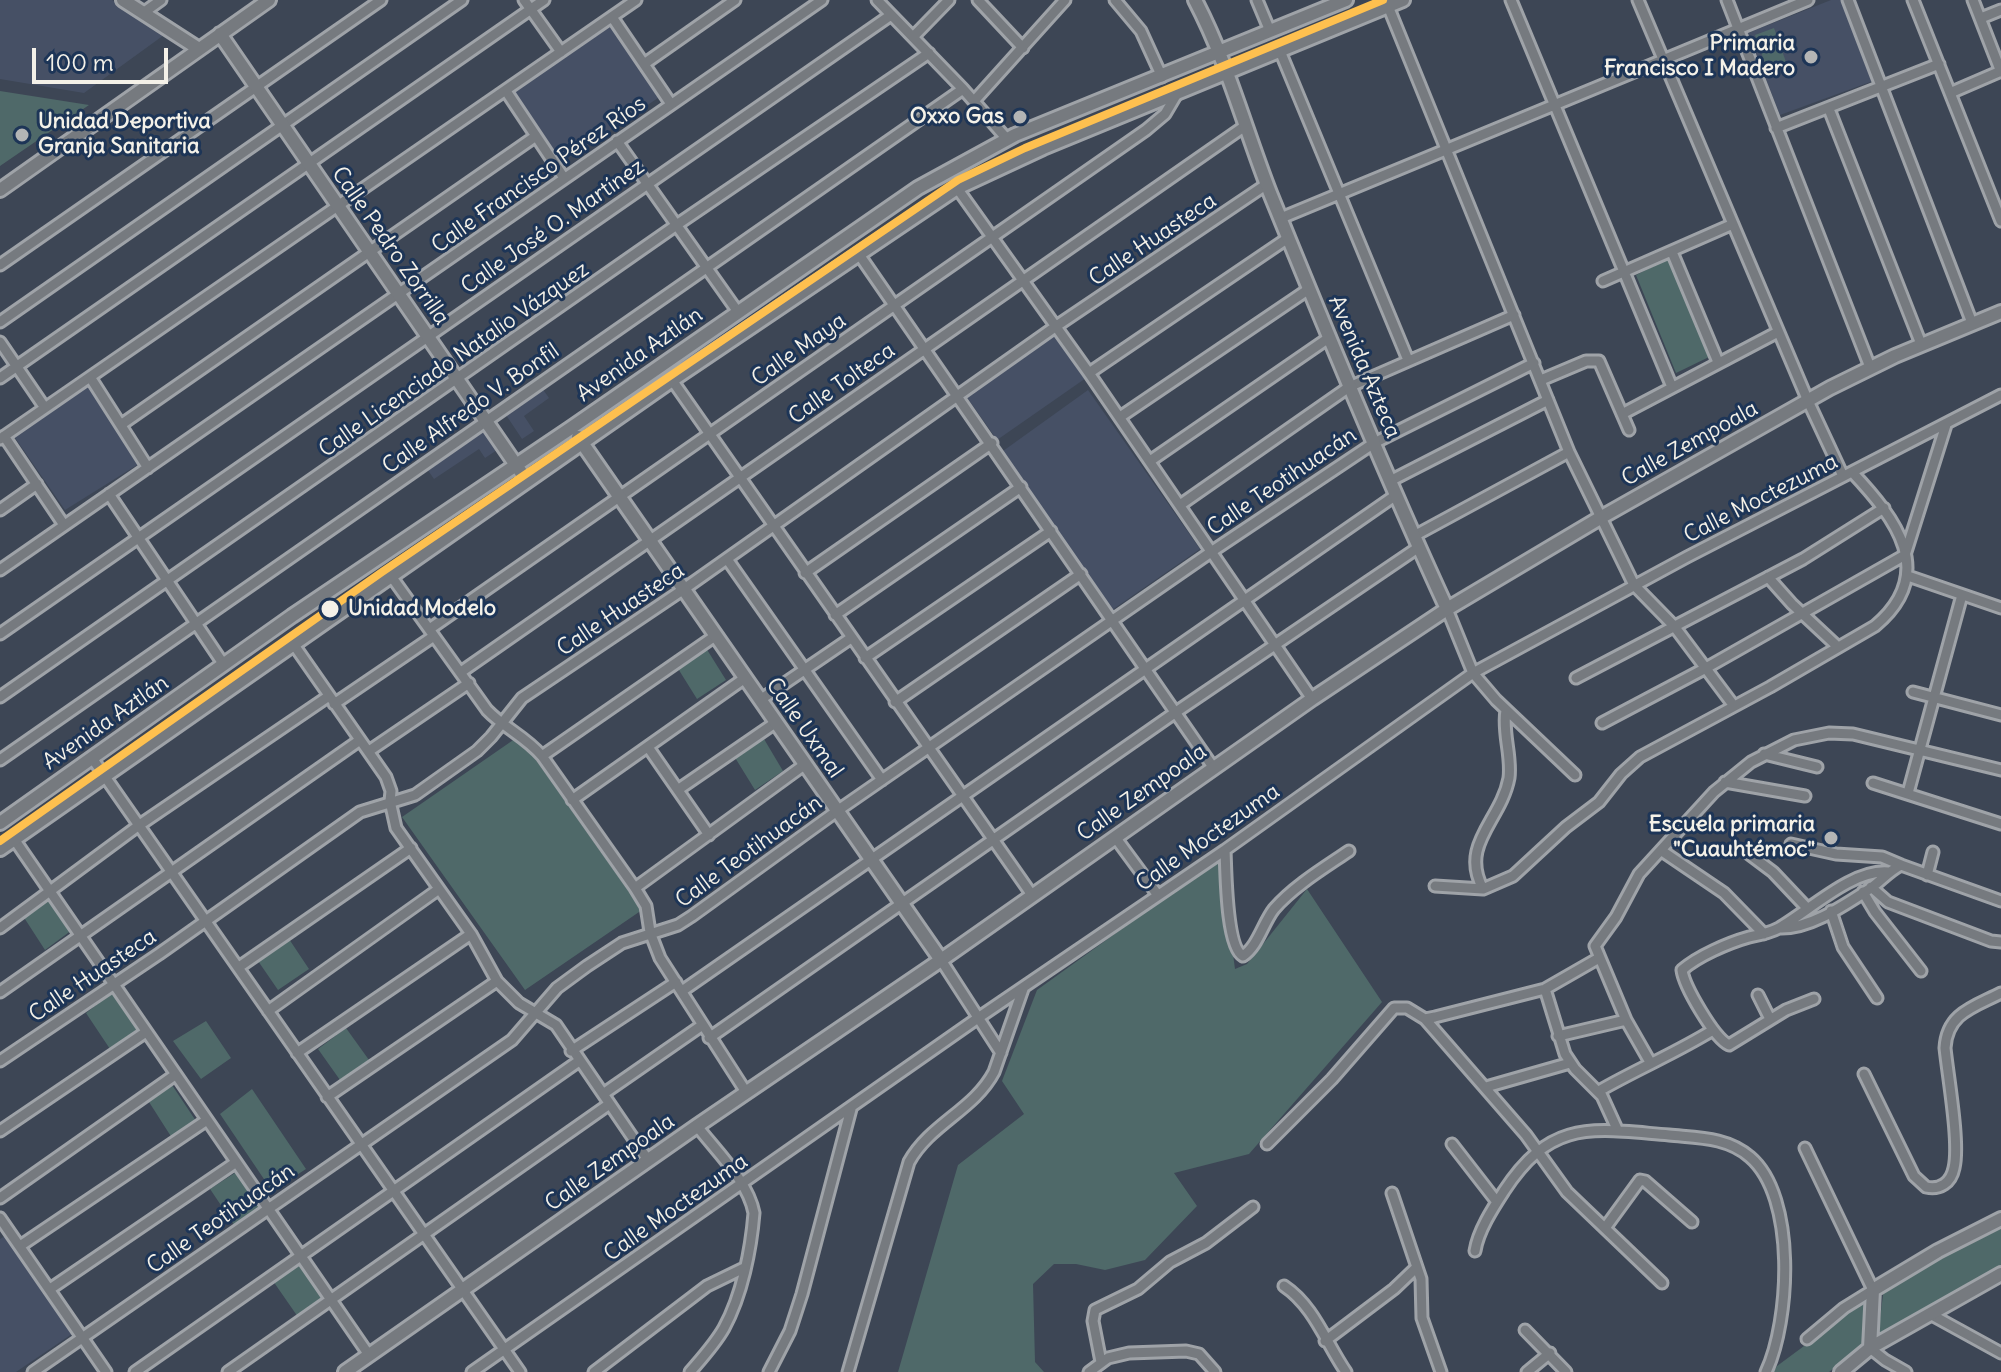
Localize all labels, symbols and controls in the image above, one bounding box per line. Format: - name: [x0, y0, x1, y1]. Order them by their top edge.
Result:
- place label: Primaria Francisco I Madero: [1604, 31, 1795, 82]
- scale bar: [36, 32, 172, 82]
- text: 100 m: [46, 47, 114, 77]
- marker: Primaria Francisco I Madero: [1802, 48, 1820, 66]
- street label: Calle Francisco Pérez Ríos: [427, 91, 651, 259]
- place label: Oxxo Gas: [910, 104, 1004, 130]
- marker: Oxxo Gas: [1011, 108, 1029, 126]
- place label: Unidad Deportiva Granja Sanitaria: [38, 109, 211, 160]
- marker: Unidad Deportiva Granja Sanitaria: [13, 126, 31, 144]
- street label: Calle José O. Martínez: [456, 154, 650, 300]
- street label: Calle Pedro Zorrilla: [326, 162, 454, 330]
- street label: Calle Huasteca: [1084, 188, 1222, 292]
- street label: Calle Licenciado Natalio Vázquez: [314, 256, 594, 464]
- street label: Avenida Azteca: [1322, 292, 1406, 442]
- street label: Avenida Aztlán: [572, 302, 708, 408]
- street label: Calle Maya: [747, 308, 851, 392]
- street label: Calle Alfredo V. Bonfil: [378, 338, 564, 480]
- street label: Calle Tolteca: [784, 338, 900, 430]
- street label: Calle Zempoala: [1617, 396, 1763, 492]
- street label: Calle Teotihuacán: [1202, 422, 1362, 542]
- street label: Calle Moctezuma: [1680, 449, 1842, 549]
- street label: Calle Huasteca: [552, 558, 690, 662]
- place label: Unidad Modelo: [348, 596, 496, 622]
- marker: Unidad Modelo: [319, 598, 341, 620]
- street label: Avenida Aztlán: [38, 670, 174, 776]
- street label: Calle Uxmal: [760, 673, 848, 783]
- street label: Calle Zempoala: [1072, 739, 1212, 847]
- street label: Calle Moctezuma: [1131, 779, 1285, 897]
- street label: Calle Teotihuacán: [671, 790, 827, 914]
- place label: Escuela primaria "Cuauhtémoc": [1649, 812, 1815, 864]
- marker: Escuela primaria "Cuauhtémoc": [1822, 829, 1840, 847]
- street label: Calle Huasteca: [24, 924, 162, 1028]
- street label: Calle Zempoala: [540, 1109, 680, 1217]
- street label: Calle Moctezuma: [599, 1149, 753, 1267]
- street label: Calle Teotihuacán: [142, 1158, 300, 1280]

